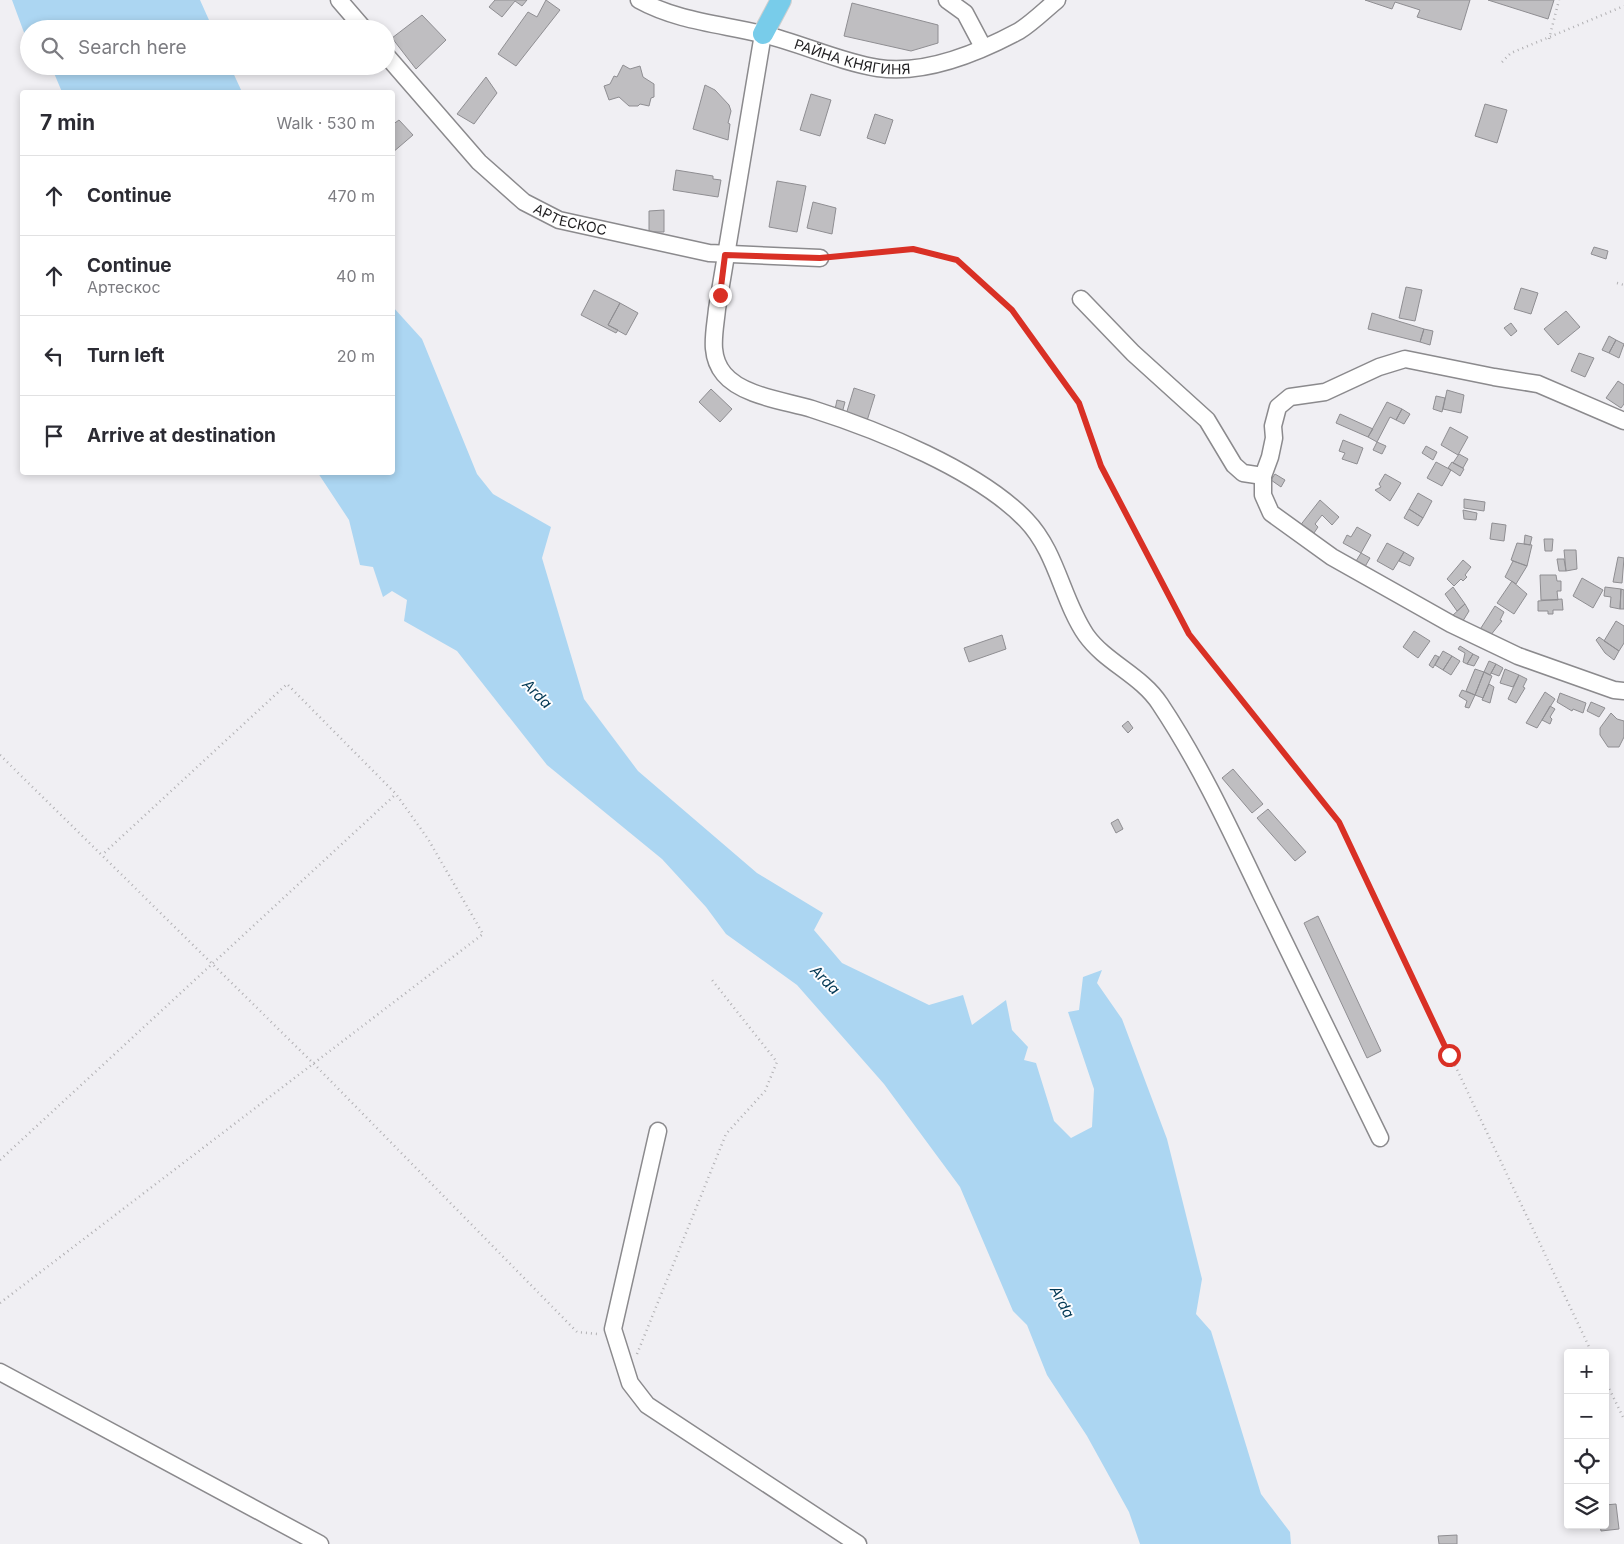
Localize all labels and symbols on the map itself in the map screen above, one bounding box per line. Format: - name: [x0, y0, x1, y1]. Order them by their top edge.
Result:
- street label: РАЙНА КНЯГИНЯ: [792, 35, 911, 77]
- street label: АРТЕСКОС: [531, 199, 609, 238]
- route end: [709, 284, 732, 307]
- water label: Arda: [518, 674, 556, 712]
- water label: Arda: [806, 960, 844, 998]
- route start: [1438, 1044, 1461, 1067]
- water label: Arda: [1046, 1281, 1079, 1321]

